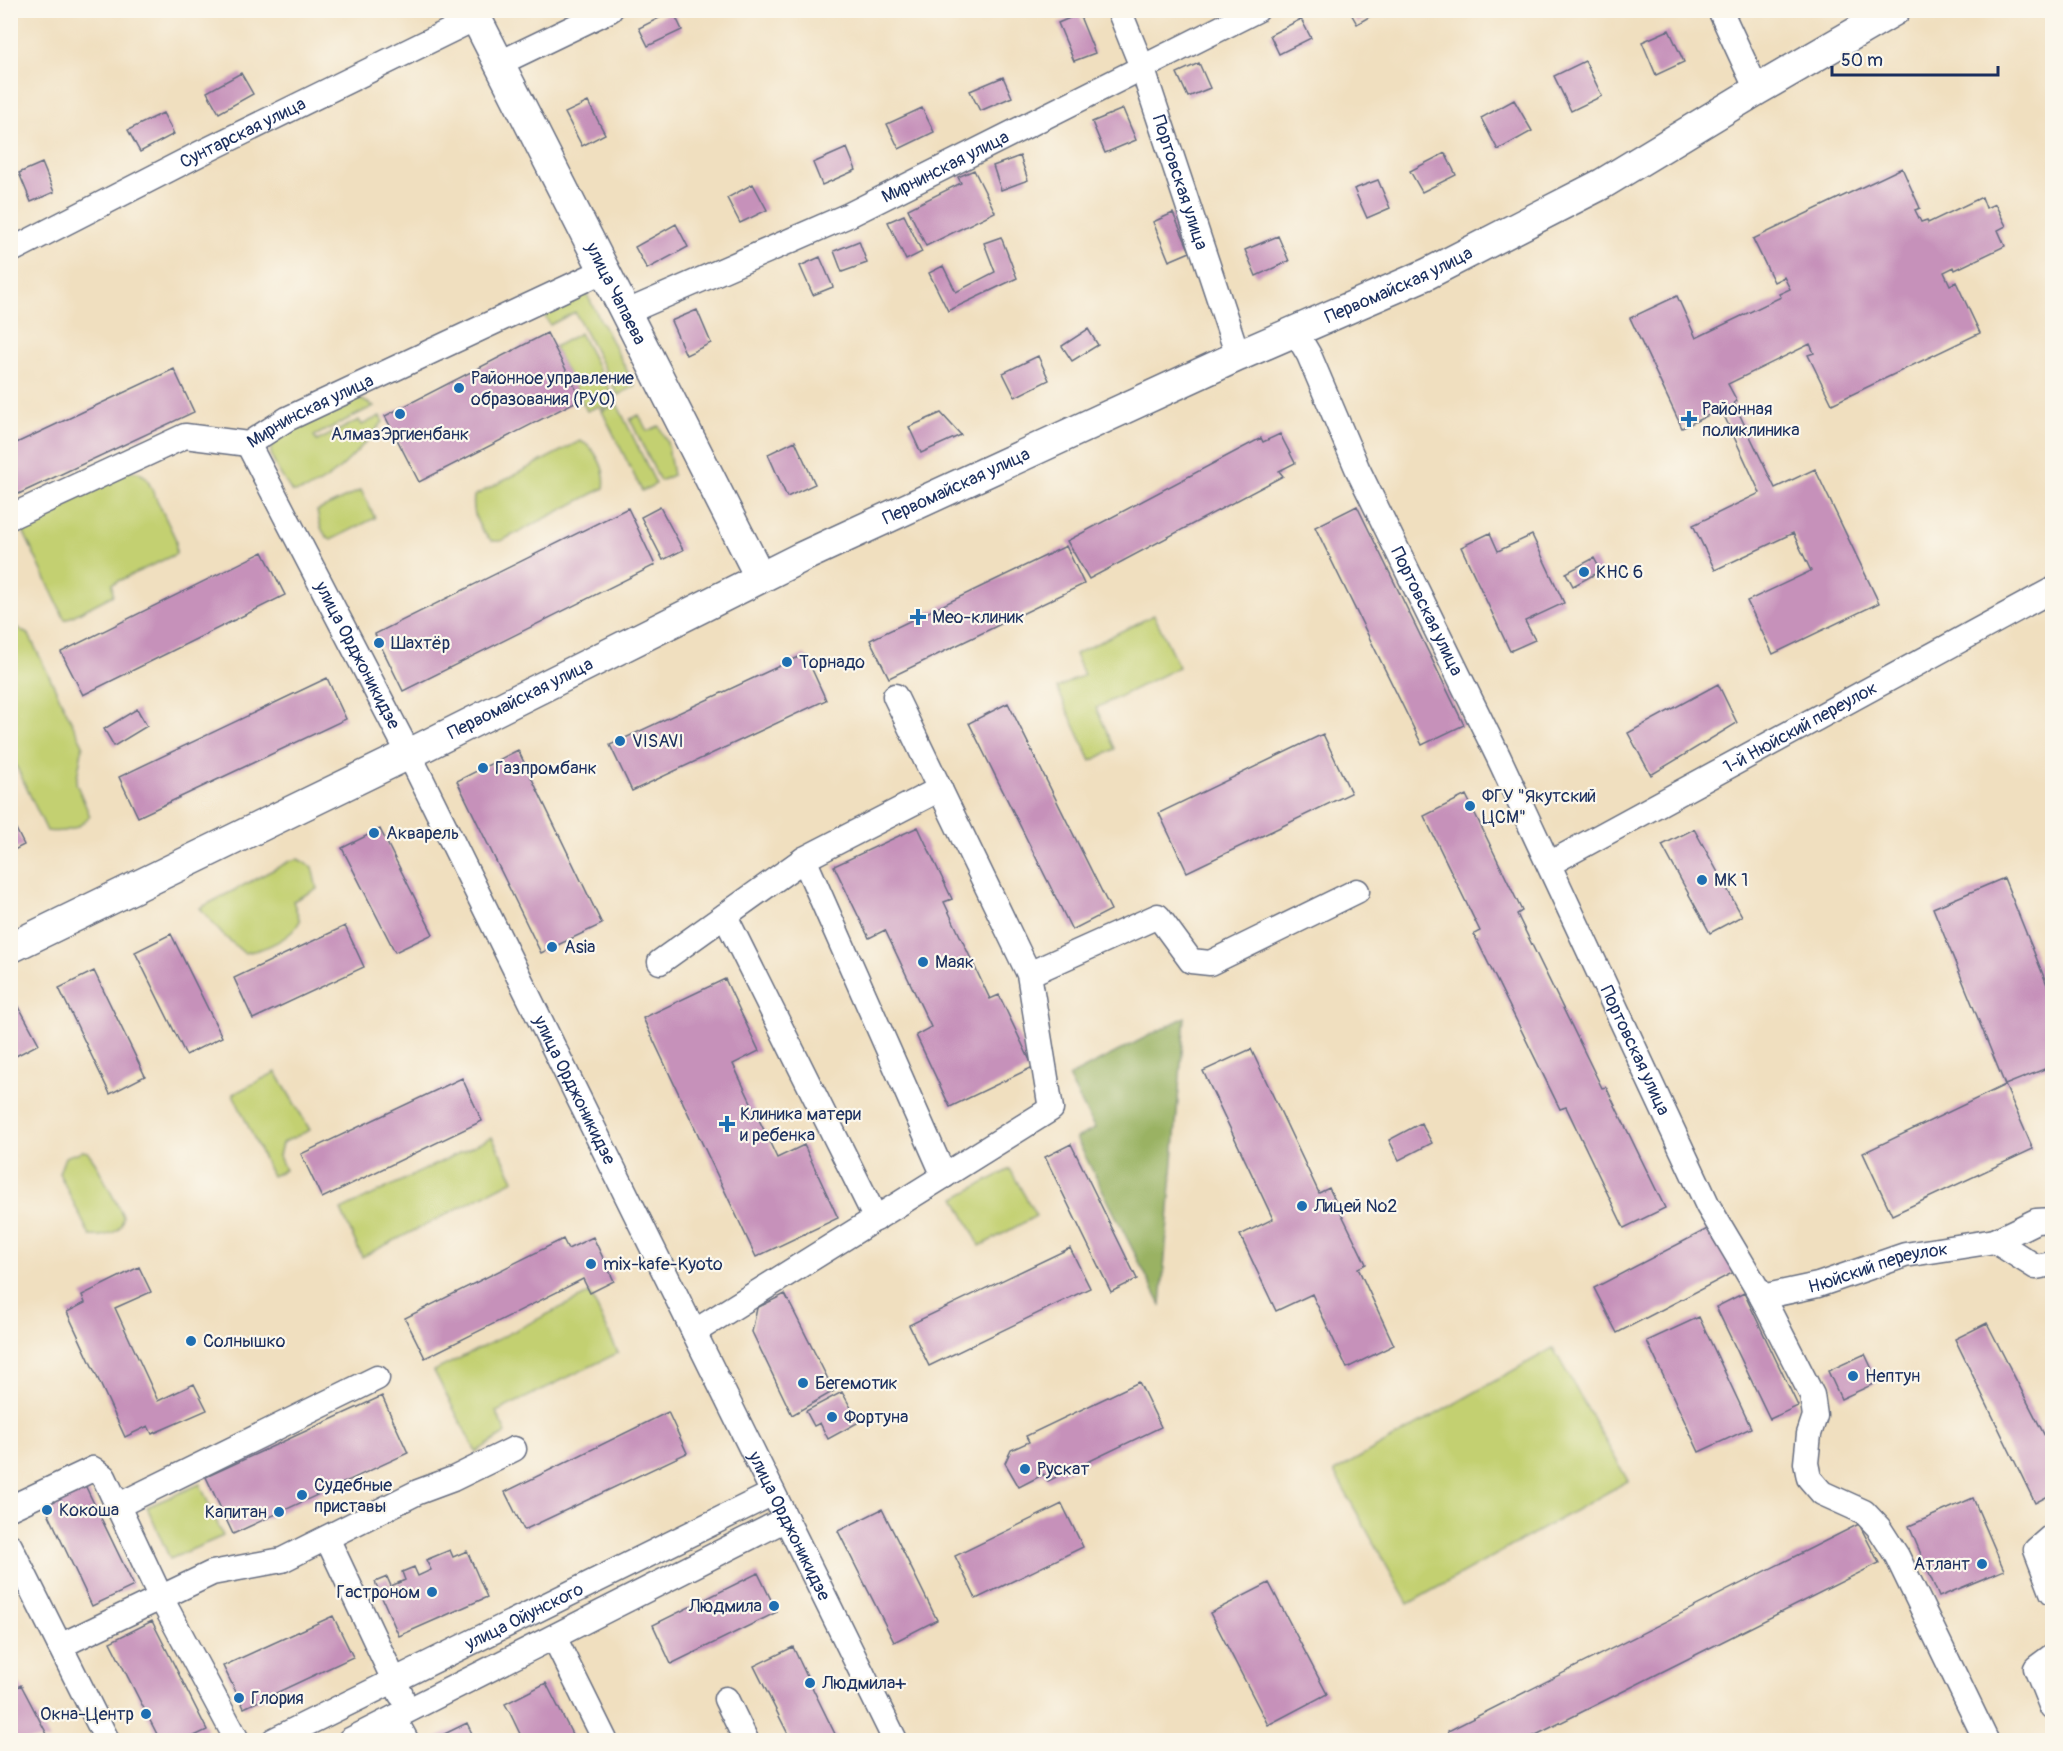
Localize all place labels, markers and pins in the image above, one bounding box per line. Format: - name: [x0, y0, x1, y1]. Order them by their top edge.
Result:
- place label: Районное управление образования (РУО): [471, 367, 634, 411]
- marker: Районное управление образования (РУО): [452, 381, 466, 395]
- place label: Районная поликлиника: [1702, 398, 1800, 442]
- marker: АлмазЭргиенбанк: [393, 407, 407, 421]
- marker: Районная поликлиника: [1680, 410, 1698, 428]
- place label: АлмазЭргиенбанк: [331, 423, 469, 446]
- place label: КНС 6: [1596, 561, 1643, 584]
- marker: КНС 6: [1577, 565, 1591, 579]
- place label: Мео-клиник: [932, 606, 1024, 629]
- marker: Мео-клиник: [909, 608, 927, 626]
- place label: Шахтёр: [391, 632, 450, 655]
- marker: Шахтёр: [372, 636, 386, 650]
- place label: Торнадо: [799, 651, 865, 674]
- marker: Торнадо: [780, 655, 794, 669]
- place label: VISAVI: [632, 730, 684, 753]
- marker: VISAVI: [613, 734, 627, 748]
- place label: Газпромбанк: [495, 757, 597, 780]
- marker: Газпромбанк: [476, 761, 490, 775]
- place label: ФГУ "Якутский ЦСМ": [1482, 785, 1596, 829]
- marker: ФГУ "Якутский ЦСМ": [1463, 799, 1477, 813]
- place label: Акварель: [386, 822, 459, 845]
- marker: Акварель: [367, 826, 381, 840]
- place label: МК 1: [1714, 869, 1748, 892]
- marker: МК 1: [1695, 873, 1709, 887]
- place label: Asia: [564, 936, 595, 959]
- marker: Asia: [545, 940, 559, 954]
- place label: Маяк: [935, 951, 974, 974]
- marker: Маяк: [916, 955, 930, 969]
- place label: Клиника матери и ребенка: [740, 1103, 861, 1147]
- marker: Клиника матери и ребенка: [718, 1115, 736, 1133]
- place label: Лицей №2: [1313, 1195, 1397, 1218]
- marker: Лицей №2: [1295, 1199, 1309, 1213]
- place label: mix-kafe-Kyoto: [603, 1253, 723, 1276]
- marker: mix-kafe-Kyoto: [584, 1257, 598, 1271]
- place label: Солнышко: [203, 1330, 286, 1353]
- marker: Солнышко: [184, 1334, 198, 1348]
- place label: Нептун: [1865, 1365, 1920, 1388]
- marker: Нептун: [1846, 1369, 1860, 1383]
- place label: Бегемотик: [815, 1372, 898, 1395]
- marker: Бегемотик: [796, 1376, 810, 1390]
- place label: Фортуна: [844, 1406, 908, 1429]
- marker: Фортуна: [825, 1410, 839, 1424]
- place label: Рускат: [1037, 1458, 1089, 1481]
- marker: Рускат: [1018, 1462, 1032, 1476]
- place label: Судебные приставы: [314, 1474, 392, 1518]
- marker: Судебные приставы: [295, 1488, 309, 1502]
- place label: Кокоша: [59, 1499, 119, 1522]
- place label: Капитан: [205, 1501, 267, 1524]
- marker: Кокоша: [40, 1503, 54, 1517]
- marker: Капитан: [272, 1505, 286, 1519]
- place label: Атлант: [1913, 1553, 1970, 1576]
- marker: Атлант: [1975, 1557, 1989, 1571]
- place label: Гастроном: [337, 1581, 420, 1604]
- marker: Гастроном: [425, 1585, 439, 1599]
- place label: Людмила: [688, 1595, 762, 1618]
- marker: Людмила: [767, 1599, 781, 1613]
- place label: Людмила+: [821, 1672, 906, 1695]
- marker: Людмила+: [803, 1676, 817, 1690]
- place label: Глория: [251, 1687, 304, 1710]
- marker: Глория: [232, 1691, 246, 1705]
- place label: Окна-Центр: [40, 1703, 134, 1726]
- marker: Окна-Центр: [139, 1707, 153, 1721]

